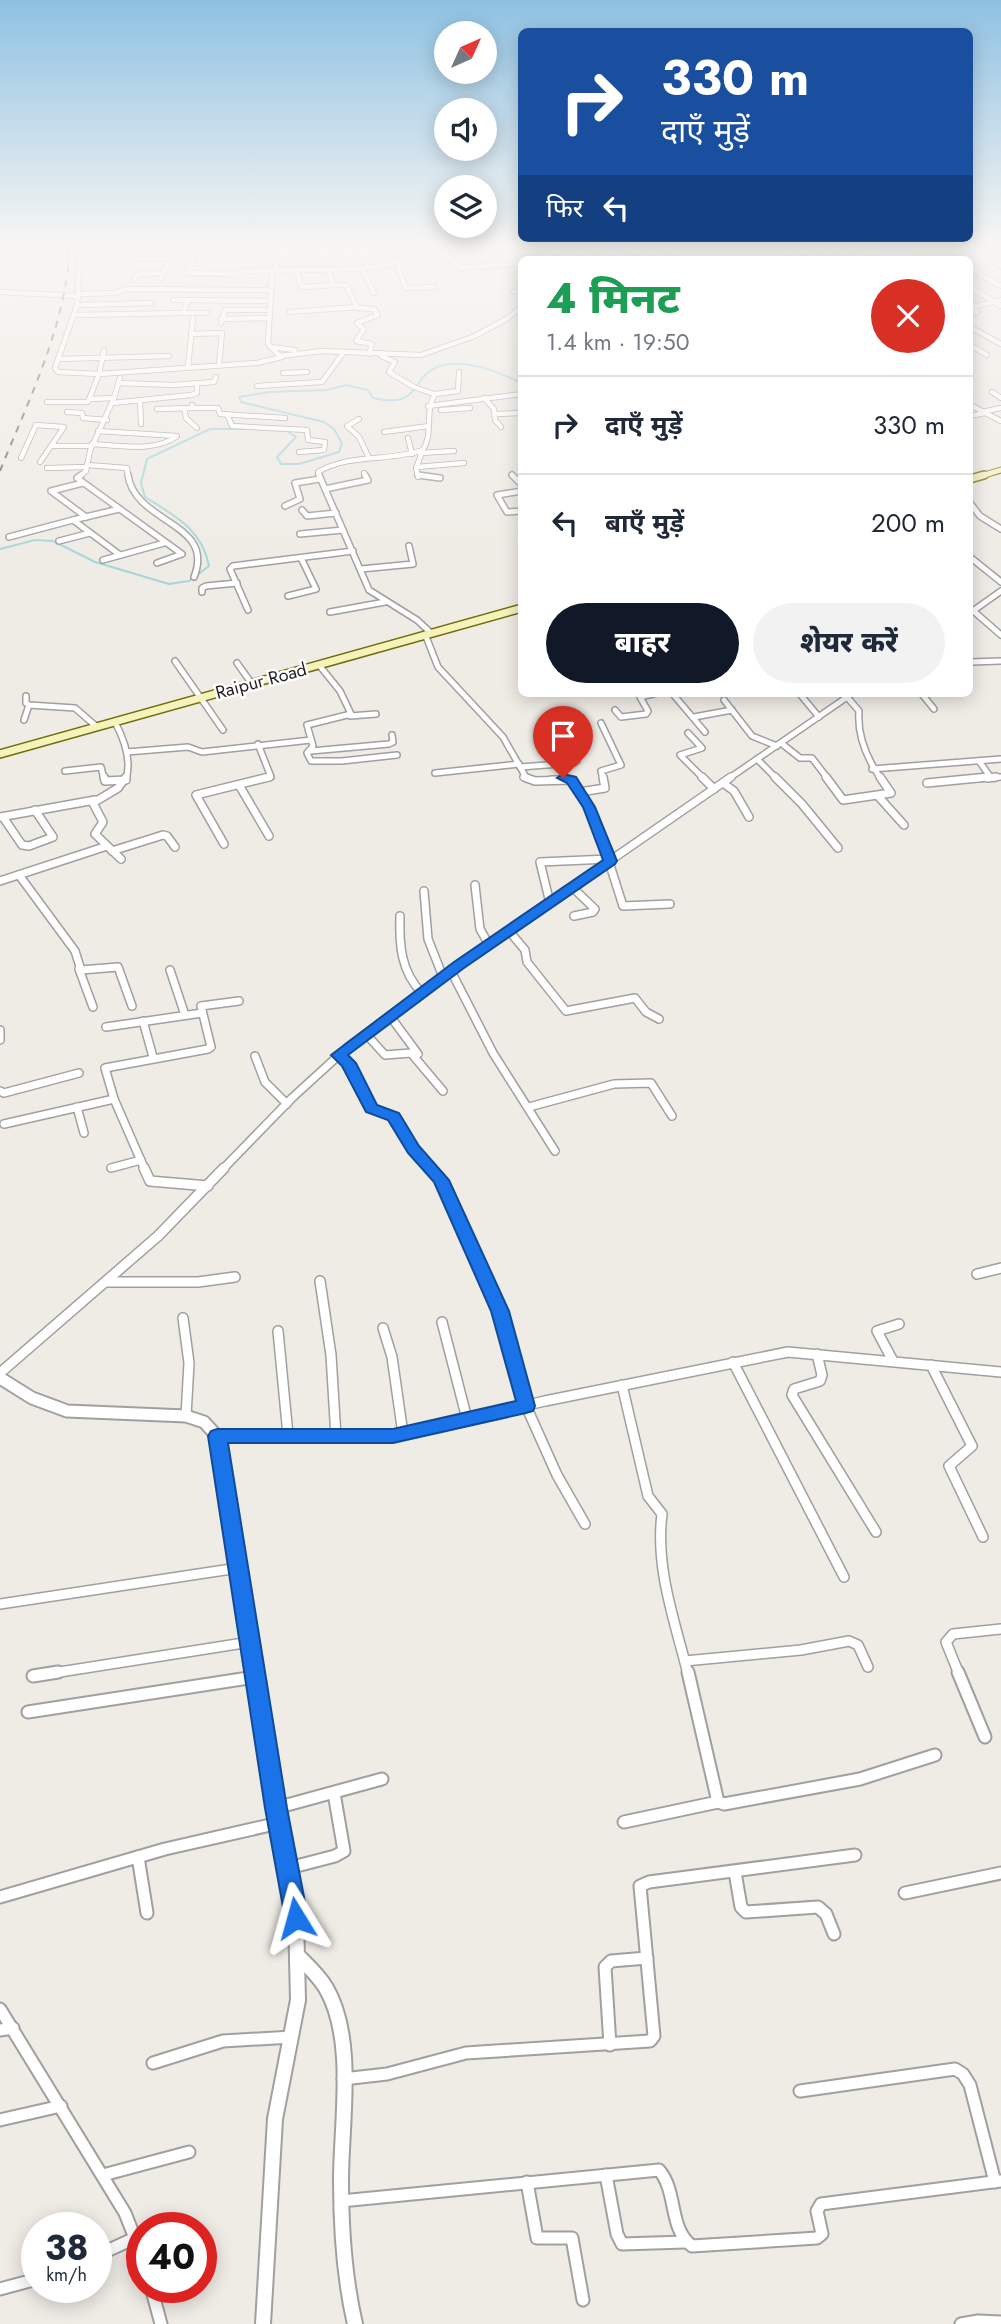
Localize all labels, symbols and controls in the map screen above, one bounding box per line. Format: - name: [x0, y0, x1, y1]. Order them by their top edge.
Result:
- north arrow: [434, 21, 497, 84]
- map controls: [434, 21, 497, 238]
- text: 330 m: [661, 43, 809, 113]
- icon: right: [546, 56, 637, 147]
- button: sound: [434, 98, 497, 161]
- text: दाएँ मुड़ें: [661, 108, 750, 154]
- button: layers: [434, 175, 497, 238]
- text: फिर: [546, 189, 583, 227]
- icon: left: [597, 189, 635, 227]
- text: 4 मिनट: [546, 268, 680, 329]
- button: close: [871, 279, 945, 353]
- text: 1.4 km · 19:50: [546, 325, 690, 359]
- icon: right: [546, 406, 584, 444]
- text: दाएँ मुड़ें: [605, 406, 683, 444]
- text: 330 m: [873, 406, 945, 444]
- icon: left: [546, 504, 584, 542]
- text: बाएँ मुड़ें: [605, 504, 684, 542]
- text: 200 m: [871, 504, 945, 542]
- button: बाहर: [546, 603, 739, 683]
- button: शेयर करें: [753, 603, 945, 683]
- street label: Raipur Road: [212, 656, 310, 706]
- pin: [533, 706, 593, 778]
- icon: arrive: [544, 717, 582, 755]
- position arrow: [259, 1881, 333, 1955]
- speed limit sign: 40: [126, 2212, 217, 2303]
- text: 38: [45, 2223, 88, 2273]
- text: km/h: [46, 2262, 87, 2288]

